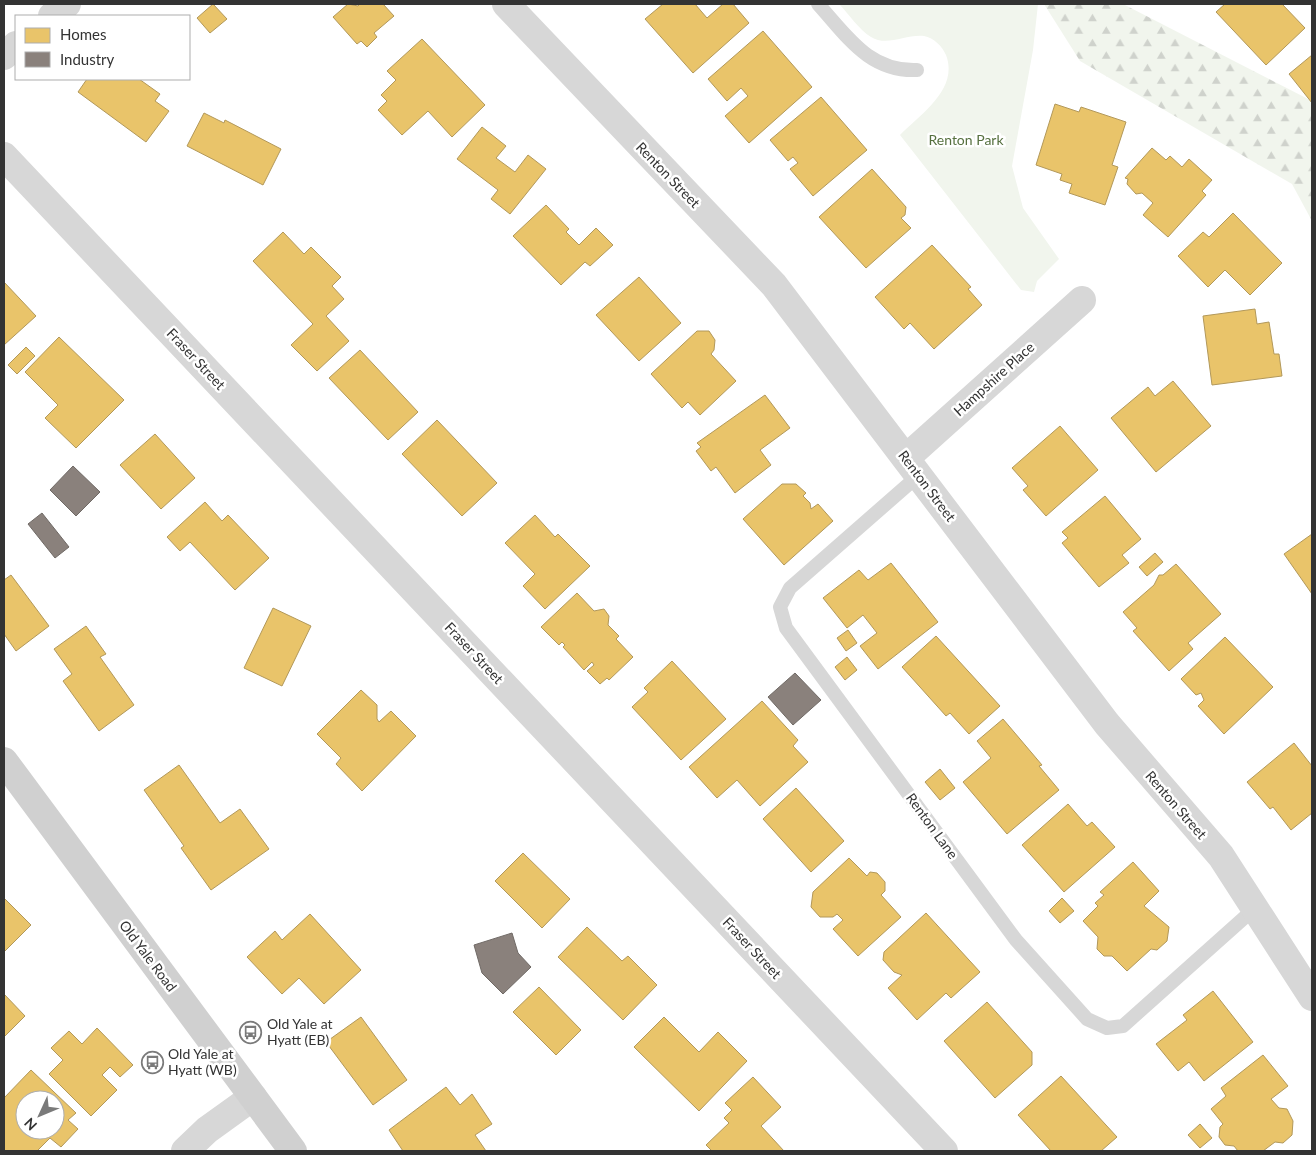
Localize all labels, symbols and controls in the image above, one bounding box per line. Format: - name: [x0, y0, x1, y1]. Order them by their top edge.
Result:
- legend: [15, 15, 190, 80]
- text: Homes: [60, 25, 106, 43]
- text: Industry: [60, 50, 115, 68]
- park label: Renton Park: [928, 131, 1004, 148]
- street label: Renton Street: [633, 138, 704, 211]
- street label: Fraser Street: [164, 324, 229, 393]
- street label: Hampshire Place: [950, 338, 1037, 419]
- street label: Renton Street: [895, 447, 960, 525]
- street label: Fraser Street: [442, 618, 507, 687]
- street label: Renton Street: [1142, 767, 1211, 842]
- street label: Renton Lane: [903, 790, 962, 862]
- street label: Fraser Street: [720, 913, 785, 982]
- street label: Old Yale Road: [116, 917, 181, 995]
- place label: Old Yale at Hyatt (EB): [267, 1015, 333, 1048]
- bus stop icon: Old Yale at Hyatt (EB): [239, 1020, 263, 1044]
- place label: Old Yale at Hyatt (WB): [168, 1045, 237, 1078]
- bus stop icon: Old Yale at Hyatt (WB): [140, 1050, 164, 1074]
- north arrow: [15, 1090, 65, 1140]
- text: N: [20, 1115, 40, 1134]

